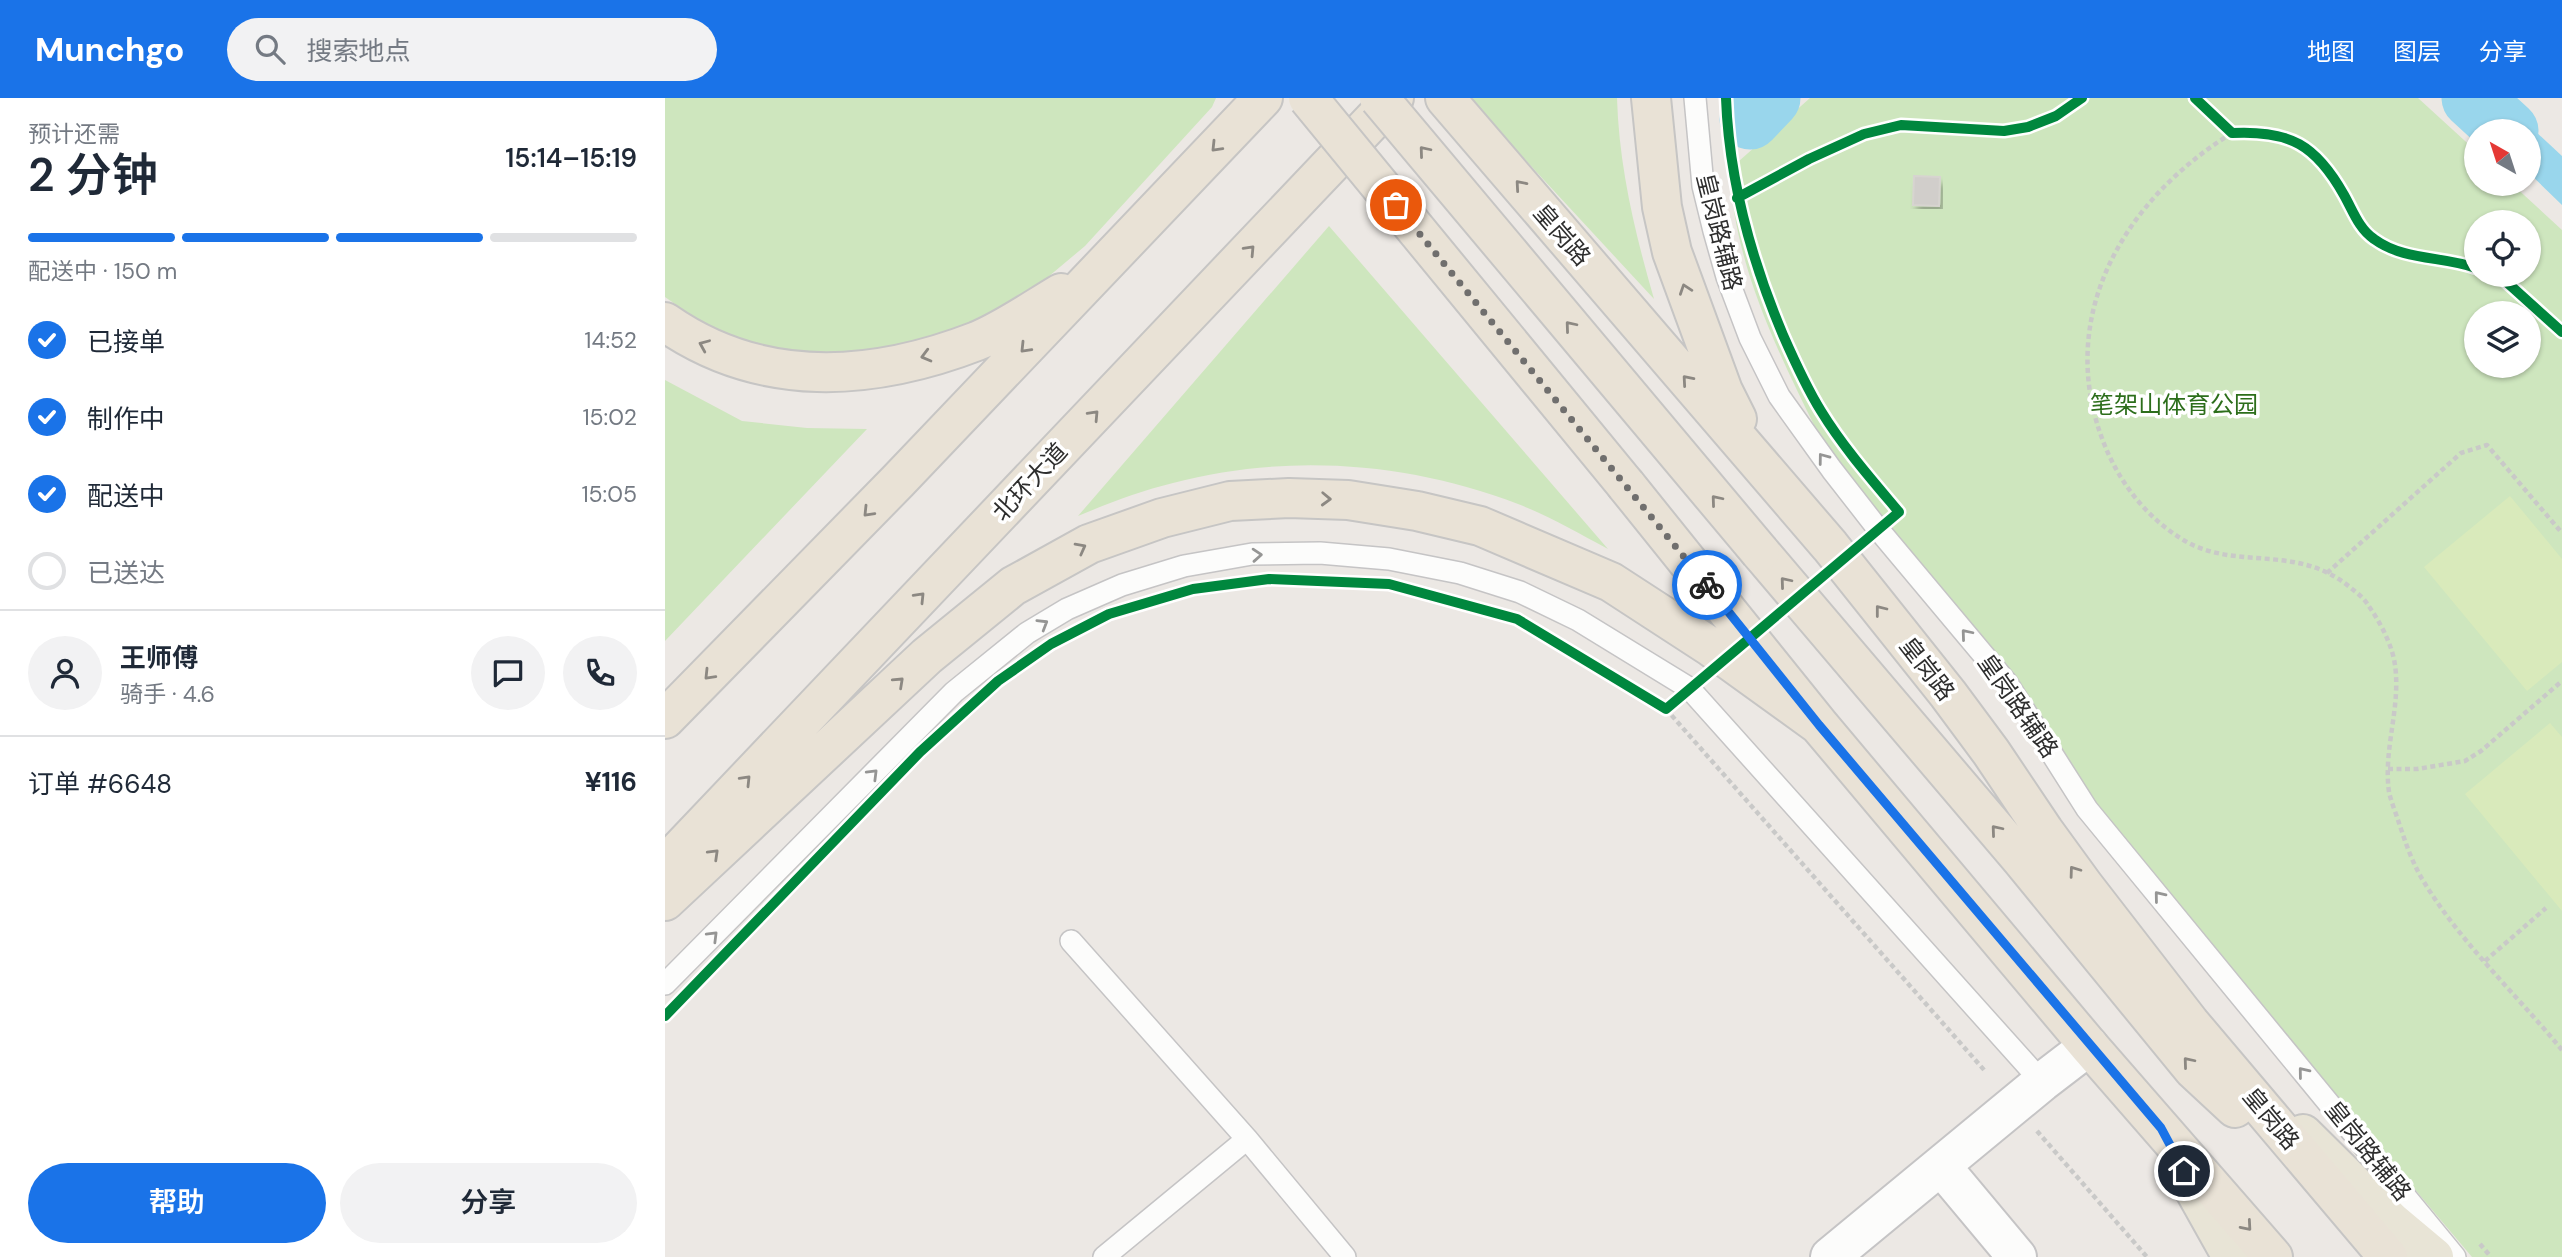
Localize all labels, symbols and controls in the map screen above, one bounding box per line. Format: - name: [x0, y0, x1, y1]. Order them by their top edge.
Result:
- search box: [227, 18, 717, 81]
- text: Munchgo: [35, 28, 185, 71]
- icon: search: [251, 30, 289, 68]
- text: 搜索地点: [307, 34, 411, 68]
- text: 地图: [2307, 36, 2355, 67]
- text: 图层: [2393, 36, 2441, 67]
- text: 分享: [2479, 36, 2527, 67]
- text: 预计还需: [28, 119, 120, 149]
- north arrow: [2464, 119, 2541, 196]
- map controls: [2464, 119, 2541, 378]
- one-way arrow: [1211, 139, 1224, 152]
- text: 15:14–15:19: [505, 141, 637, 175]
- text: 2 分钟: [28, 145, 158, 205]
- one-way arrow: [1420, 147, 1432, 160]
- street label: 皇岗路辅路: [1690, 170, 1749, 294]
- pin: [1366, 175, 1426, 235]
- one-way arrow: [1516, 180, 1528, 193]
- icon: bag: [1377, 186, 1415, 224]
- street label: 皇岗路: [1527, 197, 1598, 272]
- button: locate: [2464, 210, 2541, 287]
- one-way arrow: [1242, 245, 1254, 258]
- text: 配送中 · 150 m: [28, 256, 177, 286]
- one-way arrow: [1679, 284, 1693, 296]
- button: layers: [2464, 301, 2541, 378]
- icon: check: [28, 321, 66, 359]
- one-way arrow: [1566, 321, 1578, 334]
- text: 已接单: [87, 325, 165, 359]
- text: 14:52: [584, 325, 637, 355]
- one-way arrow: [699, 339, 711, 353]
- one-way arrow: [1021, 340, 1034, 353]
- one-way arrow: [920, 348, 932, 363]
- one-way arrow: [1683, 375, 1695, 388]
- park label: 笔架山体育公园: [2090, 389, 2258, 420]
- icon: check: [28, 398, 66, 436]
- text: 制作中: [87, 402, 165, 436]
- text: 15:02: [582, 402, 637, 432]
- one-way arrow: [1085, 410, 1098, 423]
- street label: 北环大道: [986, 436, 1074, 527]
- one-way arrow: [1819, 453, 1831, 465]
- icon: check: [28, 475, 66, 513]
- text: 配送中: [87, 479, 165, 513]
- text: 15:05: [581, 479, 637, 509]
- one-way arrow: [1321, 491, 1331, 507]
- one-way arrow: [1712, 495, 1724, 508]
- one-way arrow: [863, 504, 876, 517]
- one-way arrow: [1074, 543, 1087, 556]
- one-way arrow: [1252, 548, 1263, 563]
- courier: [1672, 550, 1742, 620]
- text: 已送达: [87, 556, 165, 590]
- icon: bike: [1688, 566, 1726, 604]
- one-way arrow: [1781, 577, 1794, 590]
- one-way arrow: [911, 593, 924, 606]
- one-way arrow: [1876, 605, 1889, 617]
- one-way arrow: [1035, 619, 1048, 632]
- one-way arrow: [1962, 630, 1974, 643]
- street label: 皇岗路: [1893, 631, 1962, 707]
- button: person: [28, 636, 102, 710]
- button: chat: [471, 636, 545, 710]
- button: phone: [563, 636, 637, 710]
- text: 王师傅: [120, 641, 198, 675]
- street label: 皇岗路辅路: [1971, 648, 2066, 764]
- one-way arrow: [704, 666, 717, 679]
- one-way arrow: [891, 678, 904, 690]
- text: 骑手 · 4.6: [120, 679, 215, 709]
- text: ¥116: [585, 765, 637, 799]
- text: 订单 #6648: [28, 767, 172, 801]
- one-way arrow: [864, 769, 877, 782]
- one-way arrow: [737, 775, 750, 788]
- one-way arrow: [1992, 825, 2005, 838]
- one-way arrow: [706, 849, 719, 862]
- one-way arrow: [2069, 867, 2082, 879]
- one-way arrow: [2155, 891, 2167, 904]
- one-way arrow: [705, 932, 717, 944]
- one-way arrow: [2184, 1057, 2196, 1070]
- one-way arrow: [2299, 1067, 2311, 1080]
- street label: 皇岗路: [2236, 1081, 2306, 1156]
- street label: 皇岗路辅路: [2319, 1094, 2418, 1207]
- pin: [2154, 1141, 2214, 1201]
- icon: home: [2165, 1152, 2203, 1190]
- button: 帮助: [28, 1163, 326, 1243]
- button: 分享: [340, 1163, 637, 1243]
- one-way arrow: [2239, 1218, 2251, 1231]

